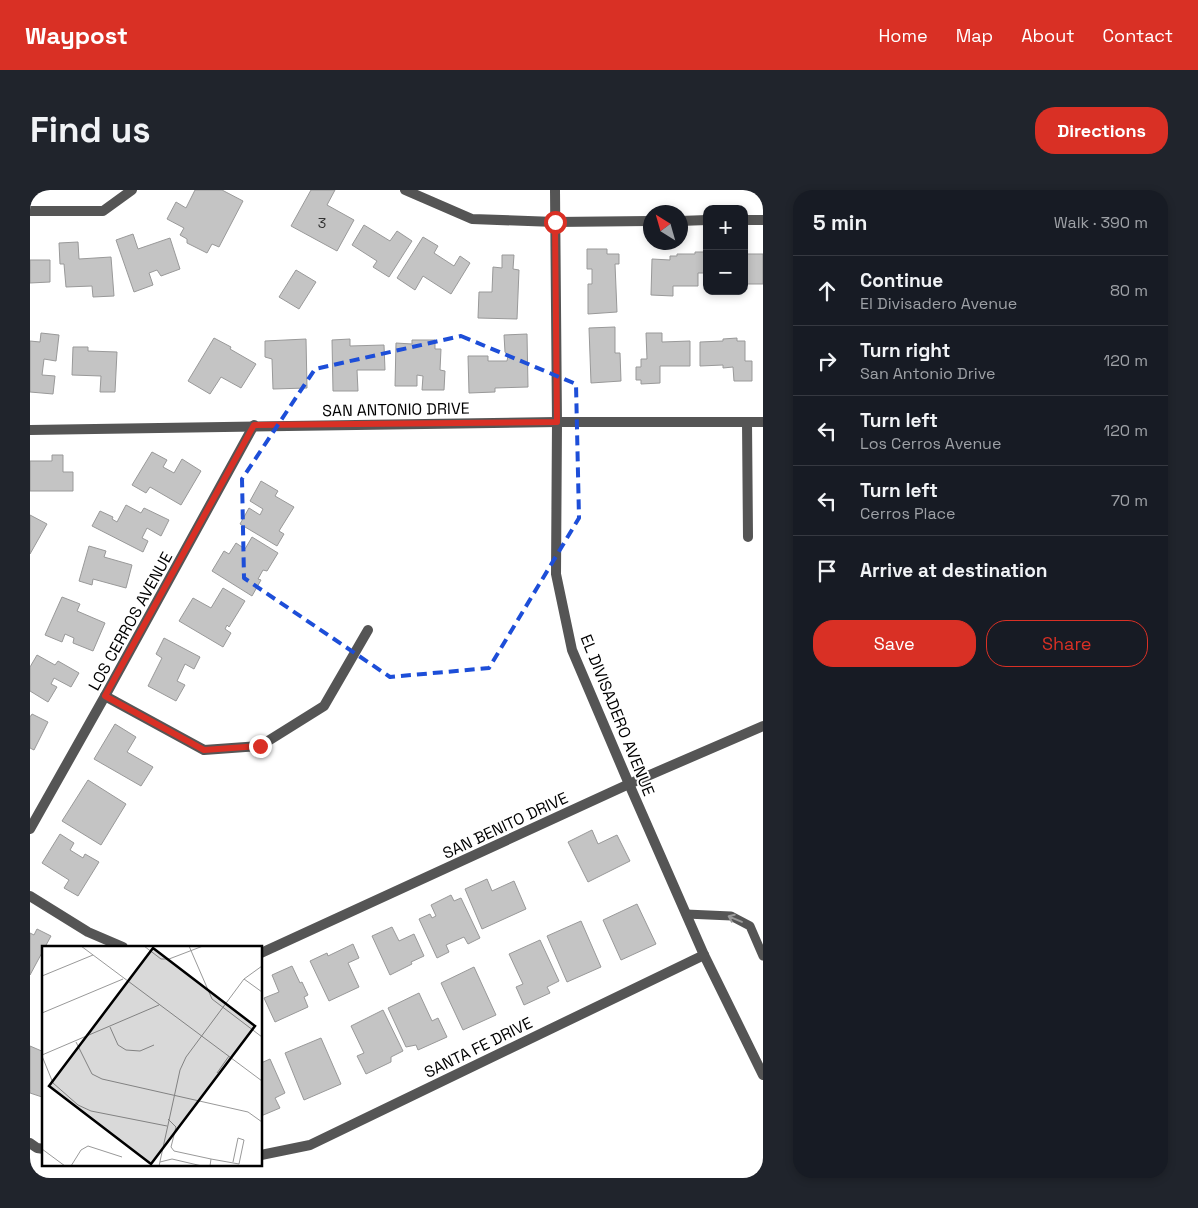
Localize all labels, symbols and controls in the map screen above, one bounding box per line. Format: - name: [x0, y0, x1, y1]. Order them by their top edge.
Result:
- text: Waypost: [25, 20, 128, 51]
- text: Home: [879, 24, 928, 47]
- text: Map: [956, 24, 993, 47]
- text: About: [1021, 24, 1075, 47]
- text: Contact: [1103, 24, 1173, 47]
- button: Directions: [1035, 107, 1168, 154]
- text: Find us: [30, 108, 151, 152]
- north arrow: [643, 205, 688, 250]
- map controls: [703, 205, 748, 295]
- button: +: [703, 205, 748, 250]
- text: 5 min: [813, 209, 867, 236]
- route start: [544, 211, 567, 234]
- text: Walk · 390 m: [1054, 212, 1148, 233]
- house number: 3: [318, 214, 326, 232]
- button: −: [703, 250, 748, 295]
- text: Continue: [860, 268, 943, 293]
- icon: ahead: [813, 277, 841, 305]
- text: 80 m: [1110, 280, 1148, 301]
- text: El Divisadero Avenue: [860, 293, 1017, 314]
- text: Turn right: [860, 338, 950, 363]
- icon: right: [813, 347, 841, 375]
- text: 120 m: [1104, 350, 1148, 371]
- text: San Antonio Drive: [860, 363, 995, 384]
- street label: SAN ANTONIO DRIVE: [322, 398, 470, 421]
- text: Turn left: [860, 408, 938, 433]
- icon: left: [813, 417, 841, 445]
- text: 120 m: [1104, 420, 1148, 441]
- text: Los Cerros Avenue: [860, 433, 1001, 454]
- text: Turn left: [860, 478, 938, 503]
- icon: left: [813, 487, 841, 515]
- text: 70 m: [1111, 490, 1148, 511]
- text: Cerros Place: [860, 503, 956, 524]
- street label: LOS CERROS AVENUE: [84, 548, 177, 694]
- icon: arrive: [813, 557, 841, 585]
- text: Arrive at destination: [860, 558, 1048, 583]
- button: Save: [813, 620, 976, 667]
- button: Share: [986, 620, 1148, 667]
- street label: EL DIVISADERO AVENUE: [576, 631, 660, 799]
- route end: [249, 735, 272, 758]
- street label: SAN BENITO DRIVE: [439, 787, 571, 864]
- one-way arrow: [728, 914, 743, 924]
- inset map: [42, 946, 262, 1166]
- street label: SANTA FE DRIVE: [421, 1012, 536, 1083]

